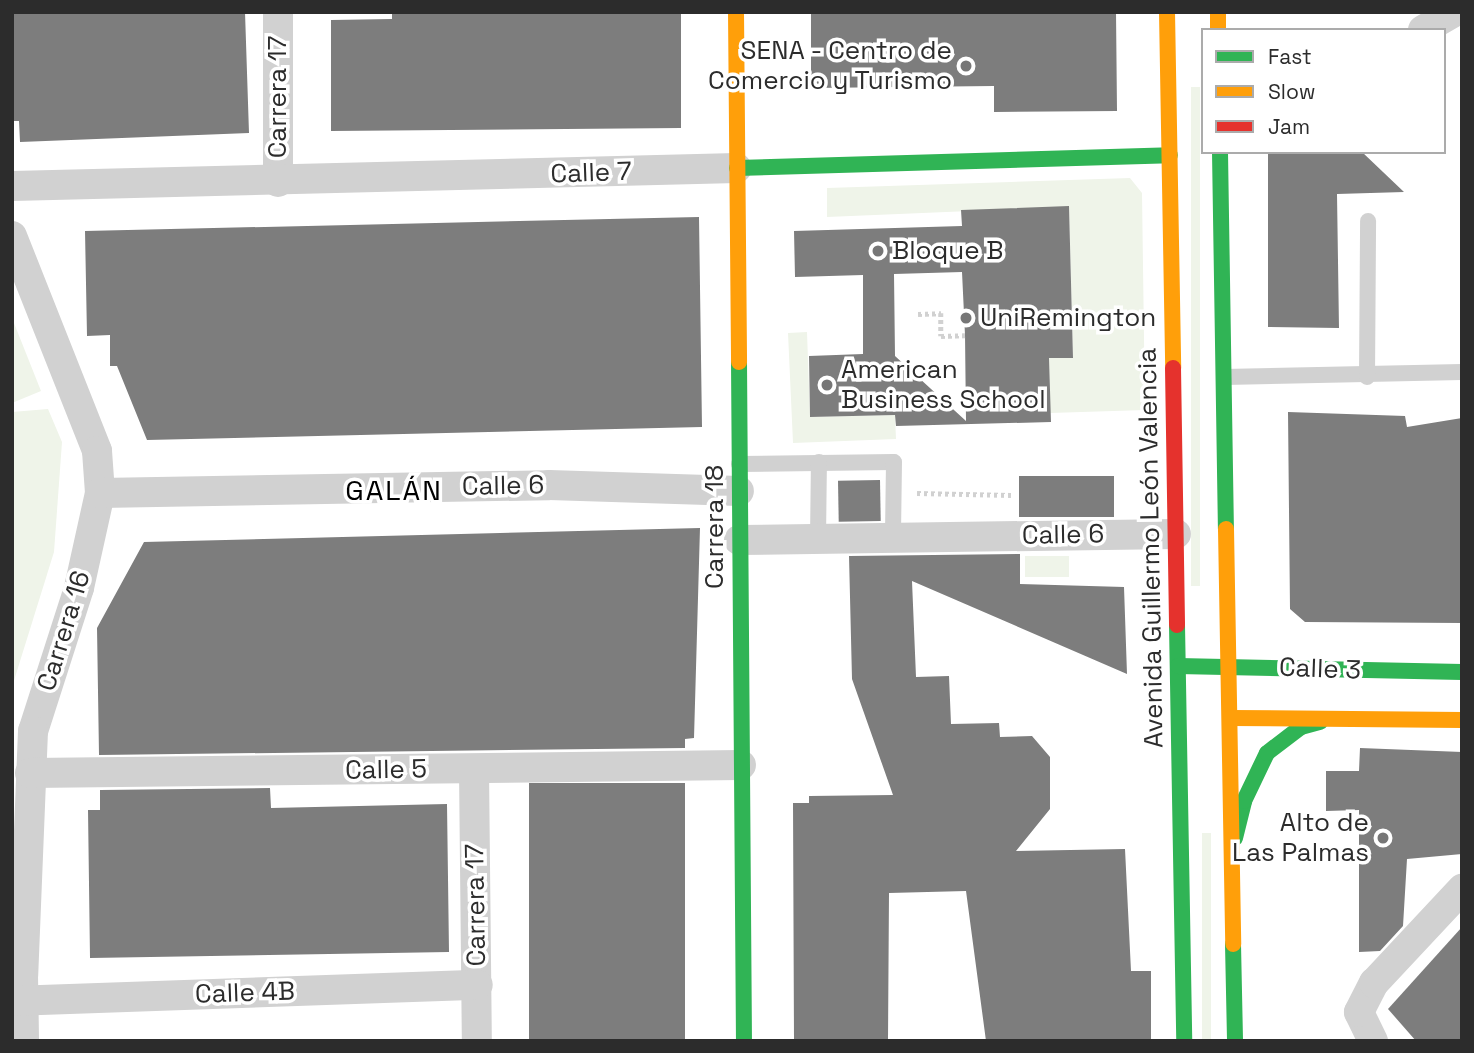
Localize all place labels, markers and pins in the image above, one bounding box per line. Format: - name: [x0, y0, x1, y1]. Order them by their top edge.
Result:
- place label: SENA - Centro de Comercio y Turismo: [707, 35, 952, 96]
- marker: SENA - Centro de Comercio y Turismo: [958, 58, 974, 74]
- place label: Bloque B: [892, 235, 1004, 267]
- marker: Bloque B: [870, 243, 886, 259]
- place label: UniRemington: [980, 302, 1156, 334]
- marker: UniRemington: [958, 310, 974, 326]
- place label: American Business School: [841, 354, 1046, 416]
- marker: American Business School: [819, 377, 835, 393]
- place label: Alto de Las Palmas: [1232, 807, 1369, 868]
- marker: Alto de Las Palmas: [1375, 830, 1391, 846]

